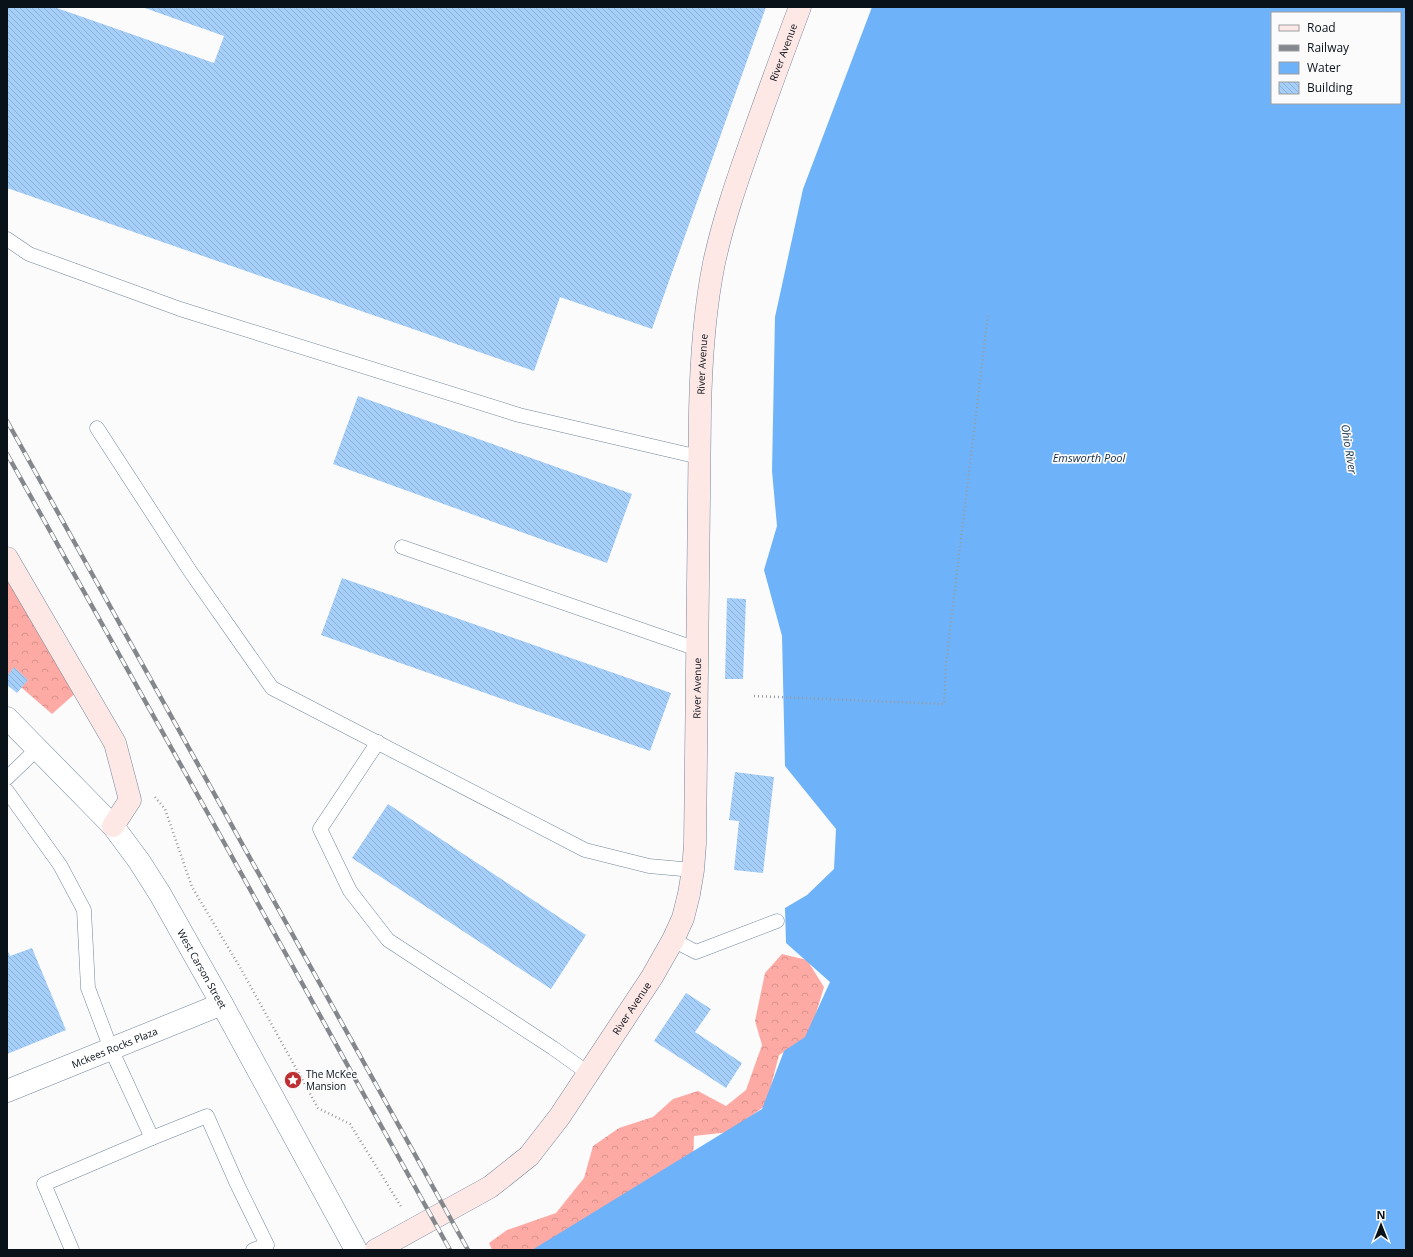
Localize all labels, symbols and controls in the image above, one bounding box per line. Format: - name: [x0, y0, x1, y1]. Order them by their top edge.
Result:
- legend: [1271, 12, 1401, 104]
- text: Road: [1307, 19, 1336, 36]
- street label: River Avenue: [766, 21, 800, 83]
- text: Railway: [1307, 39, 1350, 56]
- text: Water: [1307, 59, 1341, 76]
- text: Building: [1307, 79, 1353, 96]
- street label: River Avenue: [693, 333, 711, 395]
- water label: Ohio River: [1338, 423, 1361, 475]
- water label: Emsworth Pool: [1053, 450, 1126, 465]
- street label: River Avenue: [689, 657, 704, 719]
- street label: West Carson Street: [174, 927, 230, 1012]
- street label: River Avenue: [609, 979, 654, 1037]
- street label: Mckees Rocks Plaza: [69, 1024, 160, 1071]
- place label: The McKee Mansion: [306, 1067, 357, 1093]
- place icon: The McKee Mansion: [283, 1070, 303, 1090]
- north arrow: [1361, 1205, 1401, 1245]
- text: N: [1377, 1207, 1385, 1222]

